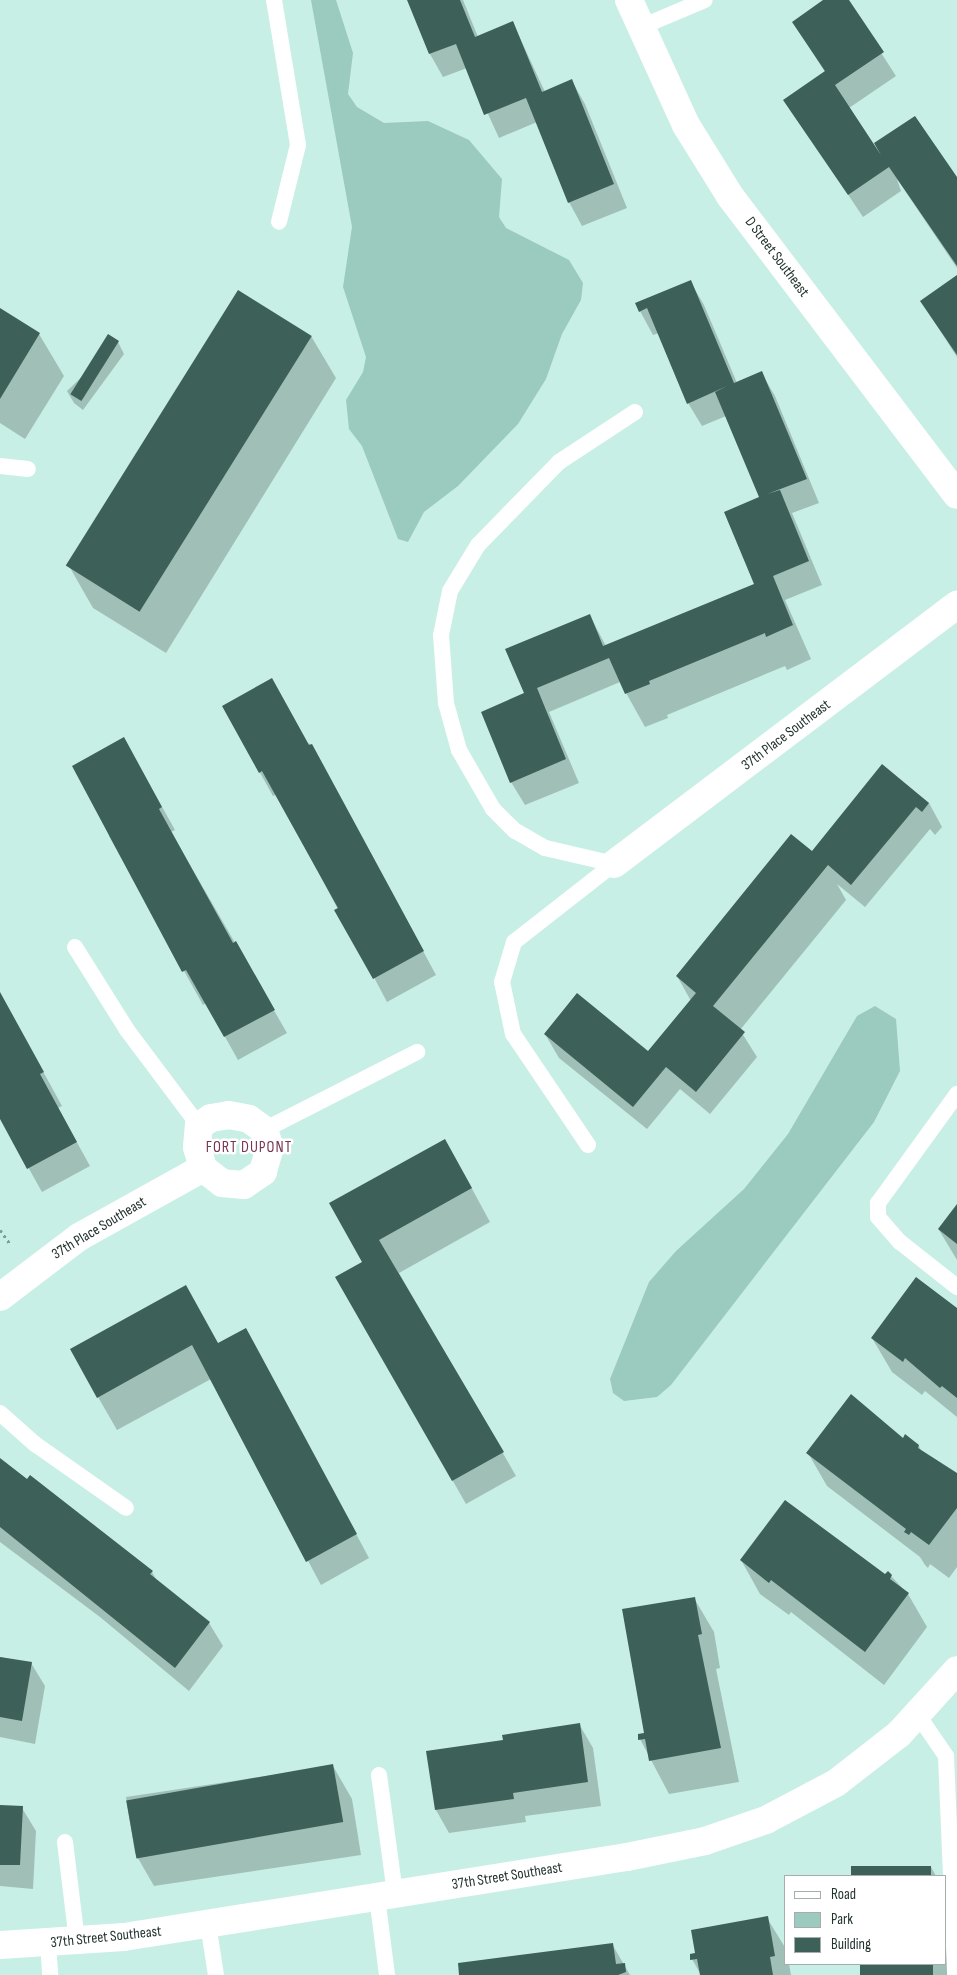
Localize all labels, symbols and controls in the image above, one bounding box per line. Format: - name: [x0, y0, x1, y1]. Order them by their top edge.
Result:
- street label: D Street Southeast: [741, 213, 813, 301]
- street label: 37th Place Southeast: [738, 696, 834, 774]
- district label: FORT DUPONT: [204, 1138, 294, 1158]
- street label: 37th Place Southeast: [49, 1193, 149, 1263]
- street label: 37th Street Southeast: [451, 1858, 563, 1894]
- legend: [784, 1875, 947, 1965]
- text: Road: [831, 1885, 856, 1904]
- text: Park: [831, 1910, 853, 1929]
- street label: 37th Street Southeast: [50, 1922, 162, 1952]
- text: Building: [831, 1935, 871, 1954]

